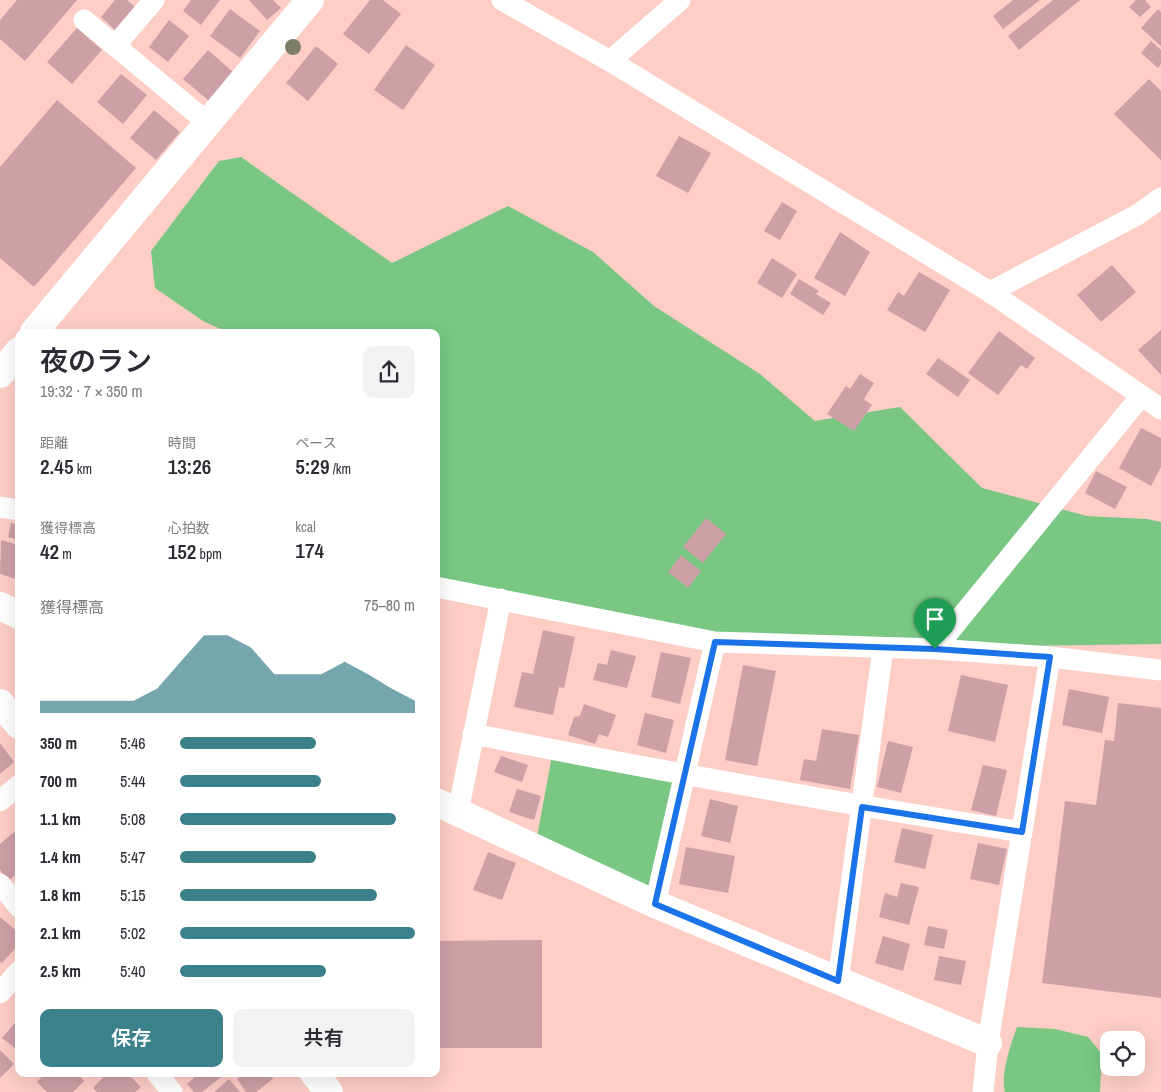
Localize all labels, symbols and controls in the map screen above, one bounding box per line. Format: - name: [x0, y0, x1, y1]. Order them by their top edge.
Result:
- text: 夜のラン: [40, 342, 152, 380]
- button: share: [363, 346, 415, 398]
- text: 19:32 · 7 × 350 m: [40, 380, 143, 402]
- text: 距離: [40, 434, 68, 452]
- text: 時間: [168, 434, 196, 452]
- text: ペース: [295, 434, 337, 452]
- text: 2.45: [40, 452, 74, 481]
- text: 13:26: [168, 452, 211, 481]
- text: 5:29: [295, 452, 329, 481]
- text: km: [74, 460, 92, 478]
- text: /km: [329, 460, 351, 478]
- text: kcal: [295, 518, 316, 536]
- text: 獲得標高: [40, 519, 96, 537]
- text: 心拍数: [168, 519, 210, 537]
- text: 174: [295, 536, 324, 565]
- text: 42: [40, 537, 59, 566]
- text: 152: [168, 537, 196, 566]
- text: m: [59, 545, 72, 563]
- text: bpm: [196, 545, 222, 563]
- text: 75–80 m: [364, 594, 415, 616]
- text: 獲得標高: [40, 596, 104, 618]
- pin: [914, 598, 956, 649]
- icon: arrive: [921, 605, 949, 633]
- text: 350 m: [40, 732, 77, 754]
- text: 5:46: [120, 732, 146, 754]
- text: 700 m: [40, 770, 77, 792]
- text: 5:44: [120, 770, 146, 792]
- text: 1.1 km: [40, 808, 81, 830]
- text: 5:08: [120, 808, 146, 830]
- text: 1.4 km: [40, 846, 81, 868]
- text: 5:47: [120, 846, 146, 868]
- text: 1.8 km: [40, 884, 81, 906]
- text: 5:15: [120, 884, 146, 906]
- text: 2.1 km: [40, 922, 81, 944]
- text: 5:02: [120, 922, 146, 944]
- text: 2.5 km: [40, 960, 81, 982]
- text: 5:40: [120, 960, 146, 982]
- button: 保存: [40, 1009, 223, 1067]
- button: 共有: [233, 1009, 415, 1067]
- map controls: [1100, 1031, 1145, 1076]
- button: locate: [1100, 1031, 1145, 1076]

